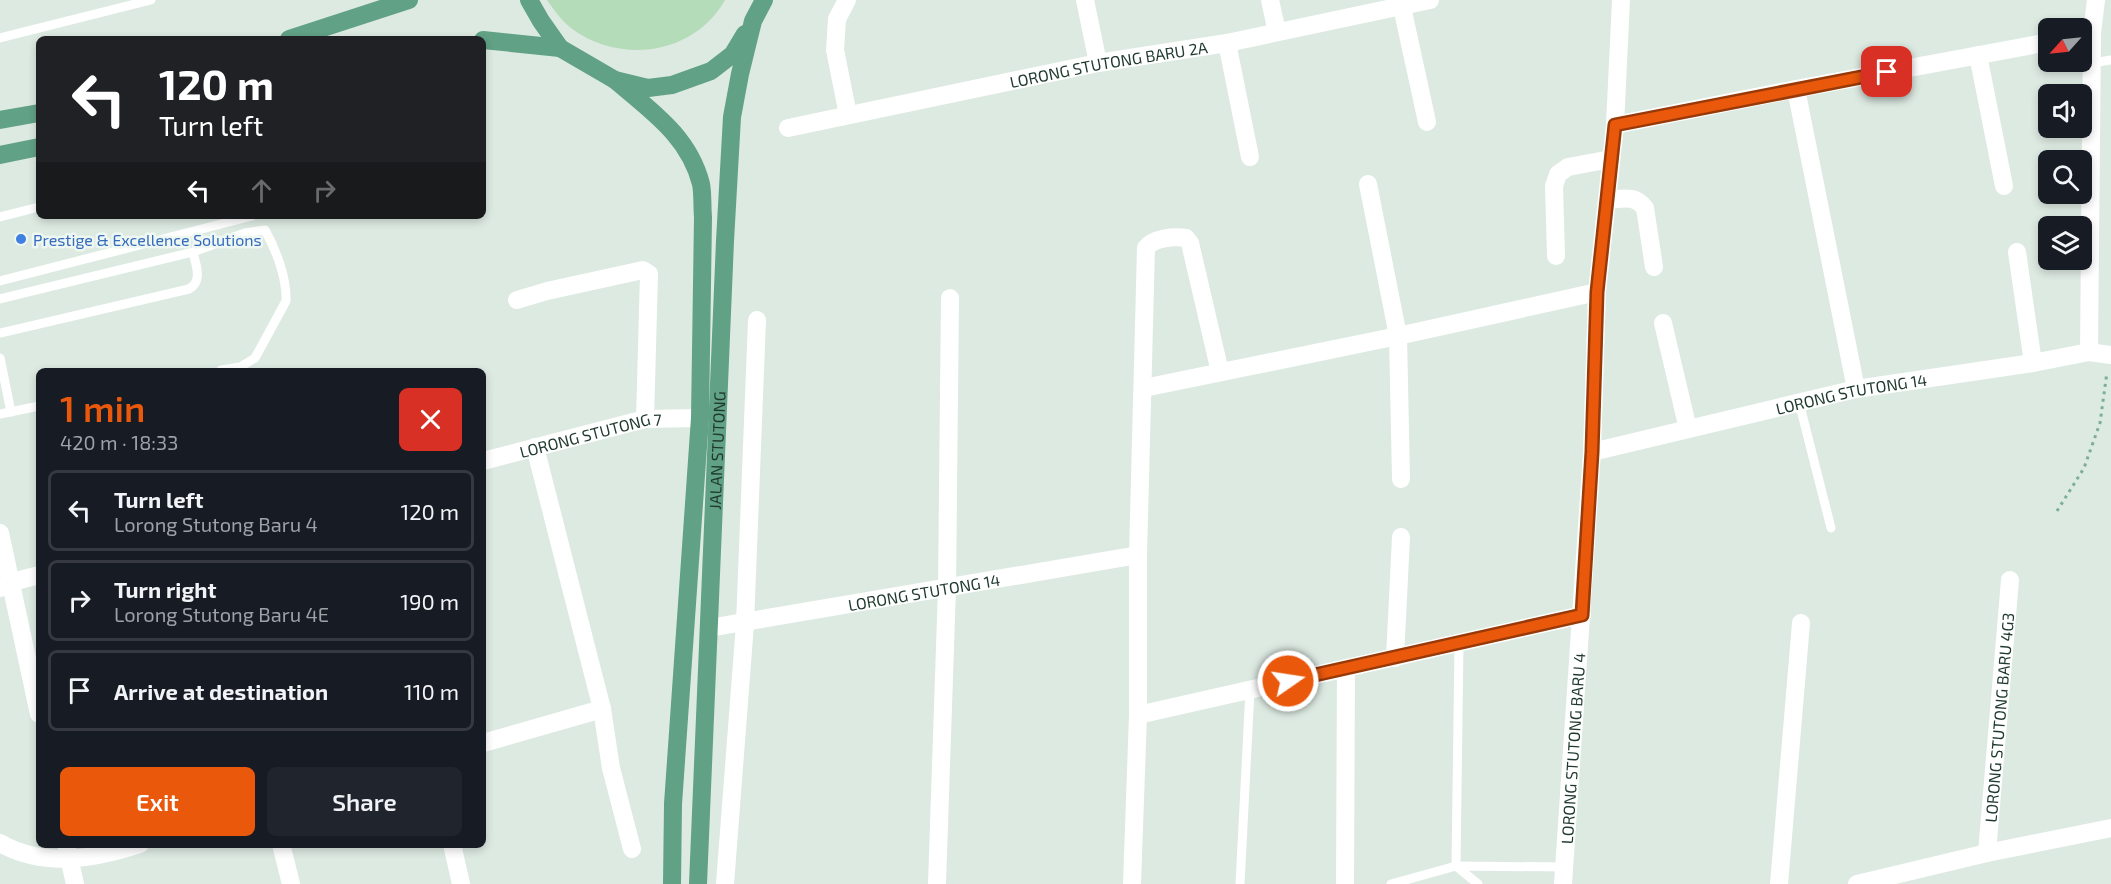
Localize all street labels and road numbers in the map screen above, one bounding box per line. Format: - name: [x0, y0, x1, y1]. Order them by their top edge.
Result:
- street label: LORONG STUTONG BARU 2A: [1008, 37, 1209, 91]
- street label: LORONG STUTONG 14: [1774, 369, 1928, 417]
- street label: JALAN STUTONG: [704, 391, 728, 510]
- street label: LORONG STUTONG 7: [517, 409, 662, 461]
- street label: LORONG STUTONG 14: [846, 569, 1002, 614]
- street label: LORONG STUTONG BARU 4G3: [1980, 612, 2017, 823]
- street label: LORONG STUTONG BARU 4: [1556, 652, 1588, 845]

